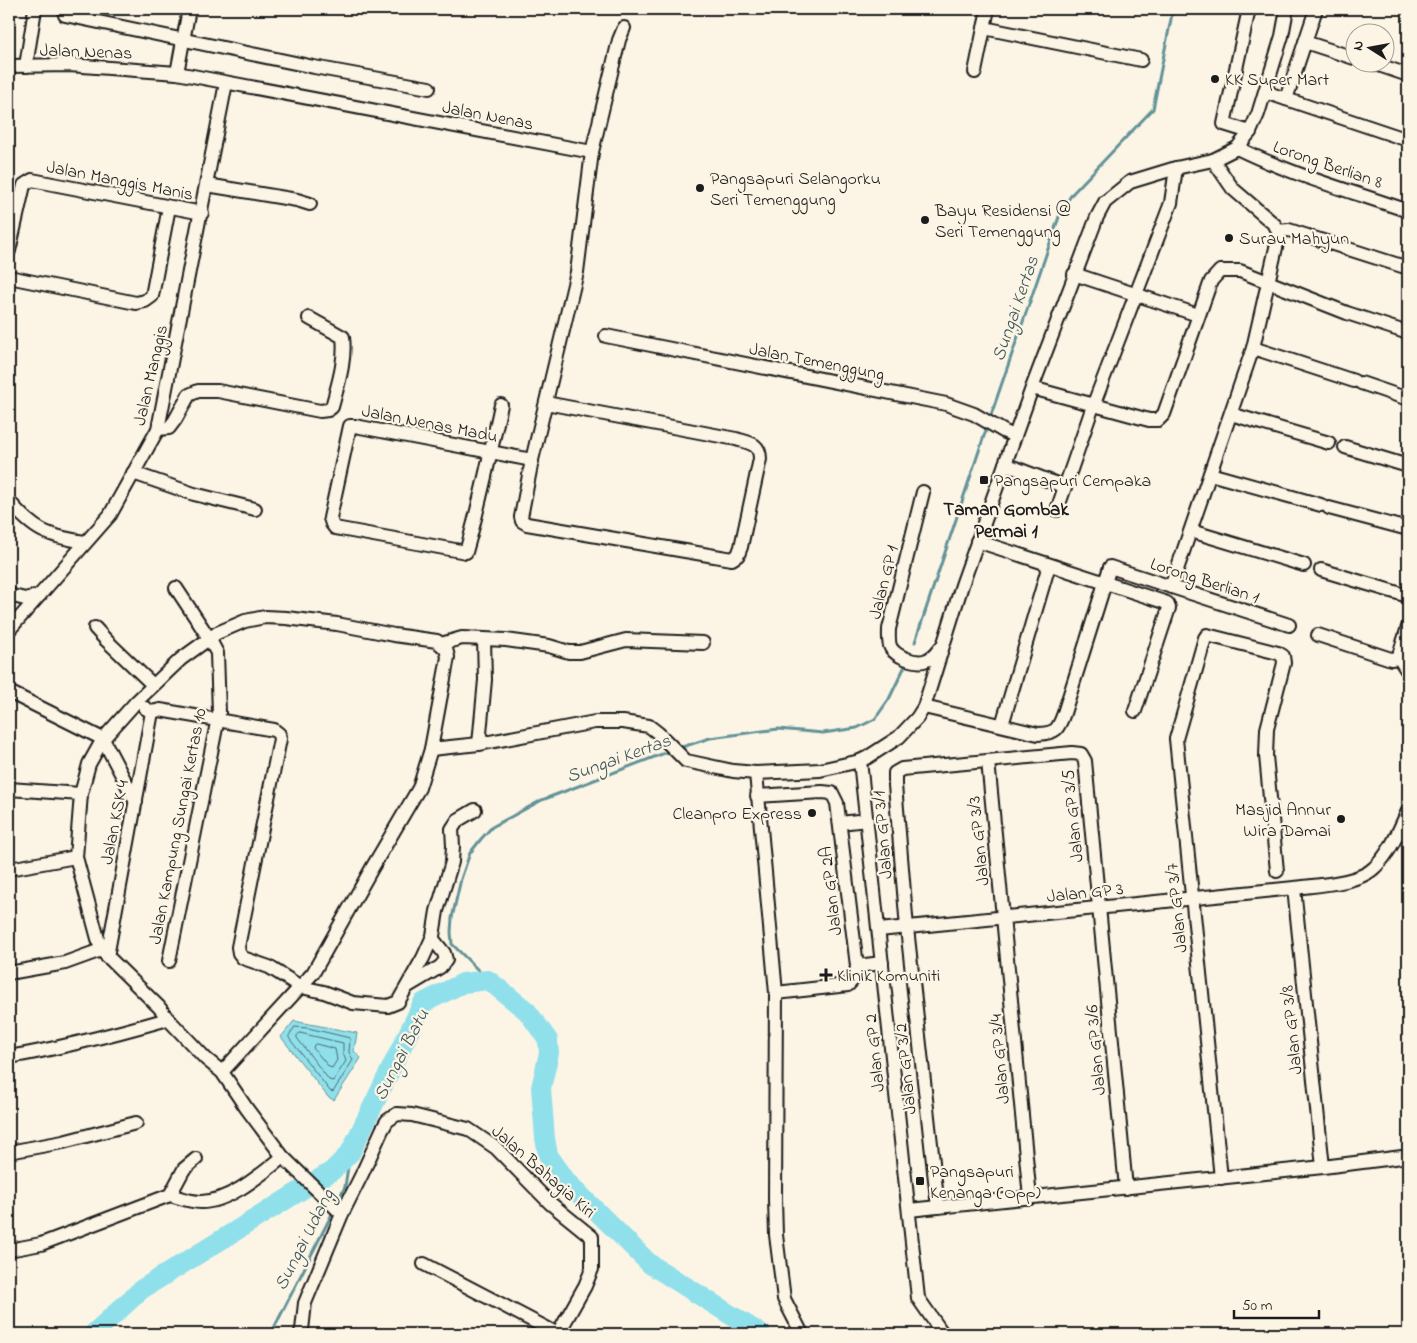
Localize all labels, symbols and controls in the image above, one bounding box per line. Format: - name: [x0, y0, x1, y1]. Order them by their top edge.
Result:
- north arrow: [1344, 22, 1394, 72]
- street label: Jalan Nenas: [39, 38, 133, 68]
- text: N: [1348, 39, 1370, 52]
- place label: KK Super Mart: [1225, 68, 1329, 94]
- marker: KK Super Mart: [1209, 73, 1221, 85]
- street label: Jalan Nenas: [440, 95, 536, 139]
- street label: Lorong Berlian 8: [1269, 135, 1386, 198]
- street label: Jalan Manggis Manis: [44, 155, 195, 210]
- place label: Pangsapuri Selangorku Seri Temenggung: [710, 167, 881, 215]
- marker: Pangsapuri Selangorku Seri Temenggung: [694, 182, 706, 194]
- place label: Bayu Residensi @ Seri Temenggung: [934, 199, 1071, 247]
- marker: Bayu Residensi @ Seri Temenggung: [919, 214, 931, 226]
- place label: Surau Mahyun: [1239, 227, 1349, 253]
- marker: Surau Mahyun: [1223, 232, 1235, 244]
- water label: Sungai Kertas: [986, 252, 1048, 365]
- street label: Jalan Manggis: [128, 322, 177, 429]
- street label: Jalan Temenggung: [747, 337, 887, 390]
- street label: Jalan Nenas Madu: [359, 399, 500, 451]
- place label: Pangsapuri Cempaka: [994, 469, 1151, 496]
- marker: Pangsapuri Cempaka: [978, 474, 990, 486]
- district label: Taman Gombak Permai 1: [943, 497, 1069, 546]
- street label: Jalan GP 1: [863, 542, 907, 622]
- street label: Lorong Berlian 1: [1146, 552, 1263, 613]
- street label: Jalan Kampung Sungai Kertas 10: [143, 706, 216, 947]
- water label: Sungai Kertas: [563, 728, 675, 792]
- street label: Jalan GP 3/5: [1056, 768, 1092, 863]
- street label: Jalan KSK 4: [95, 777, 137, 867]
- street label: Jalan GP 3/1: [867, 789, 901, 880]
- street label: Jalan GP 3/3: [962, 795, 998, 887]
- place label: Masjid Annur Wira Damai: [1235, 798, 1331, 845]
- place label: Cleanpro Express: [672, 802, 802, 828]
- marker: Cleanpro Express: [806, 807, 818, 819]
- marker: Masjid Annur Wira Damai: [1335, 813, 1347, 825]
- street label: Jalan GP 2A: [814, 845, 850, 937]
- street label: Jalan GP 3/7: [1160, 861, 1196, 954]
- street label: Jalan GP 3: [1045, 877, 1125, 911]
- place label: Klinik Komuniti: [837, 964, 940, 990]
- marker: Klinik Komuniti: [819, 968, 833, 982]
- street label: Jalan GP 3/8: [1275, 984, 1311, 1076]
- street label: Jalan GP 3/6: [1080, 1003, 1114, 1096]
- water label: Sungai Batu: [368, 1004, 438, 1106]
- street label: Jalan GP 2: [859, 1012, 893, 1093]
- street label: Jalan GP 3/4: [984, 1012, 1018, 1105]
- street label: Jalan GP 3/2: [889, 1022, 925, 1116]
- street label: Jalan Bahagia Kiri: [484, 1120, 601, 1226]
- place label: Pangsapuri Kenanga (Opp): [930, 1160, 1041, 1208]
- marker: Pangsapuri Kenanga (Opp): [914, 1175, 926, 1187]
- water label: Sungai Udang: [268, 1185, 343, 1296]
- scale bar: [1234, 1288, 1320, 1320]
- text: 50 m: [1242, 1295, 1273, 1317]

